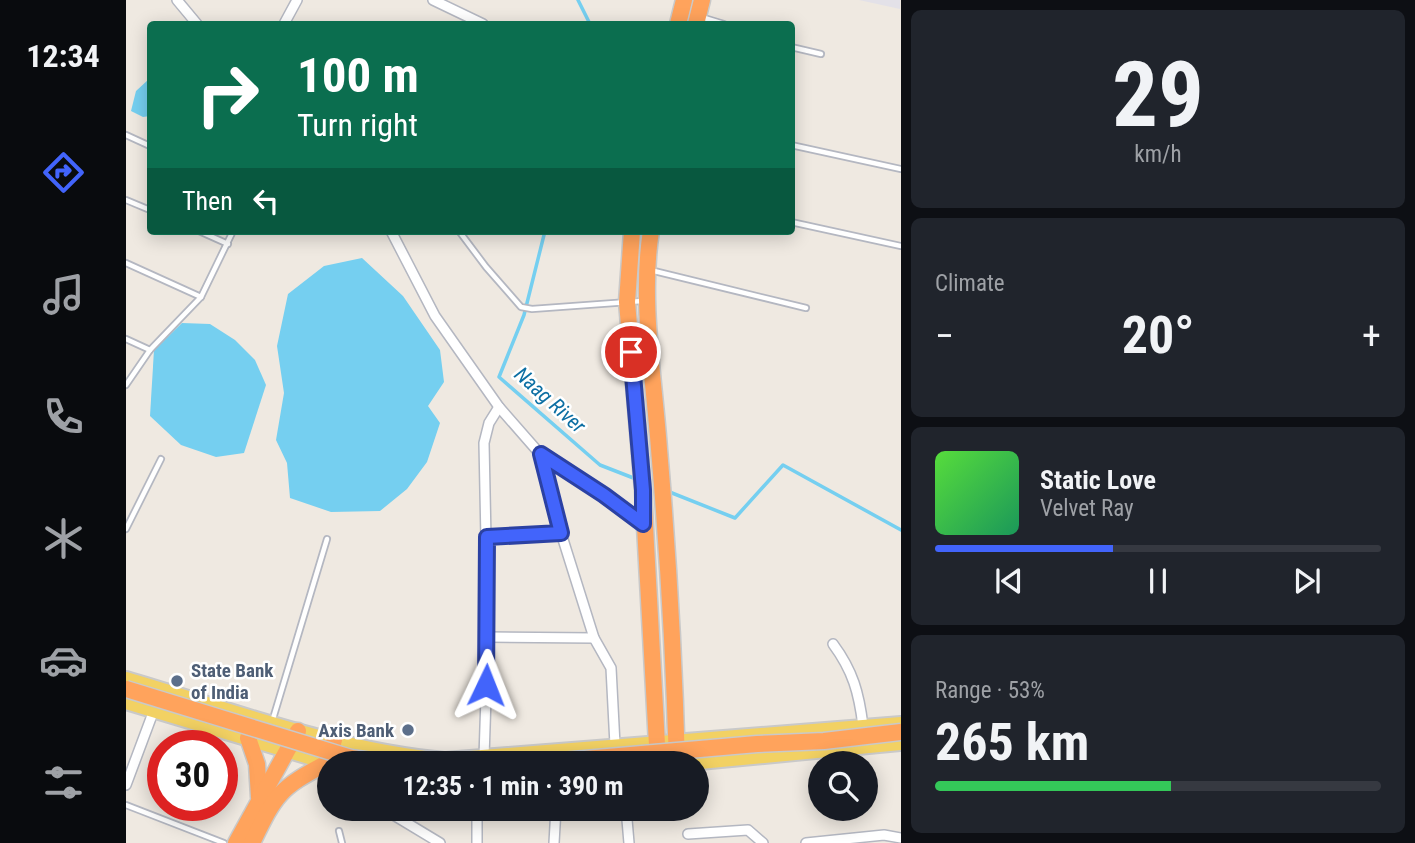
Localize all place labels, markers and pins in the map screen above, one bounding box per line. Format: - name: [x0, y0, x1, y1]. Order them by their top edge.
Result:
- pin: [601, 322, 661, 382]
- place label: State Bank of India: [191, 659, 274, 704]
- marker: State Bank of India: [169, 673, 185, 689]
- place label: Axis Bank: [318, 719, 395, 742]
- marker: Axis Bank: [400, 722, 416, 738]

